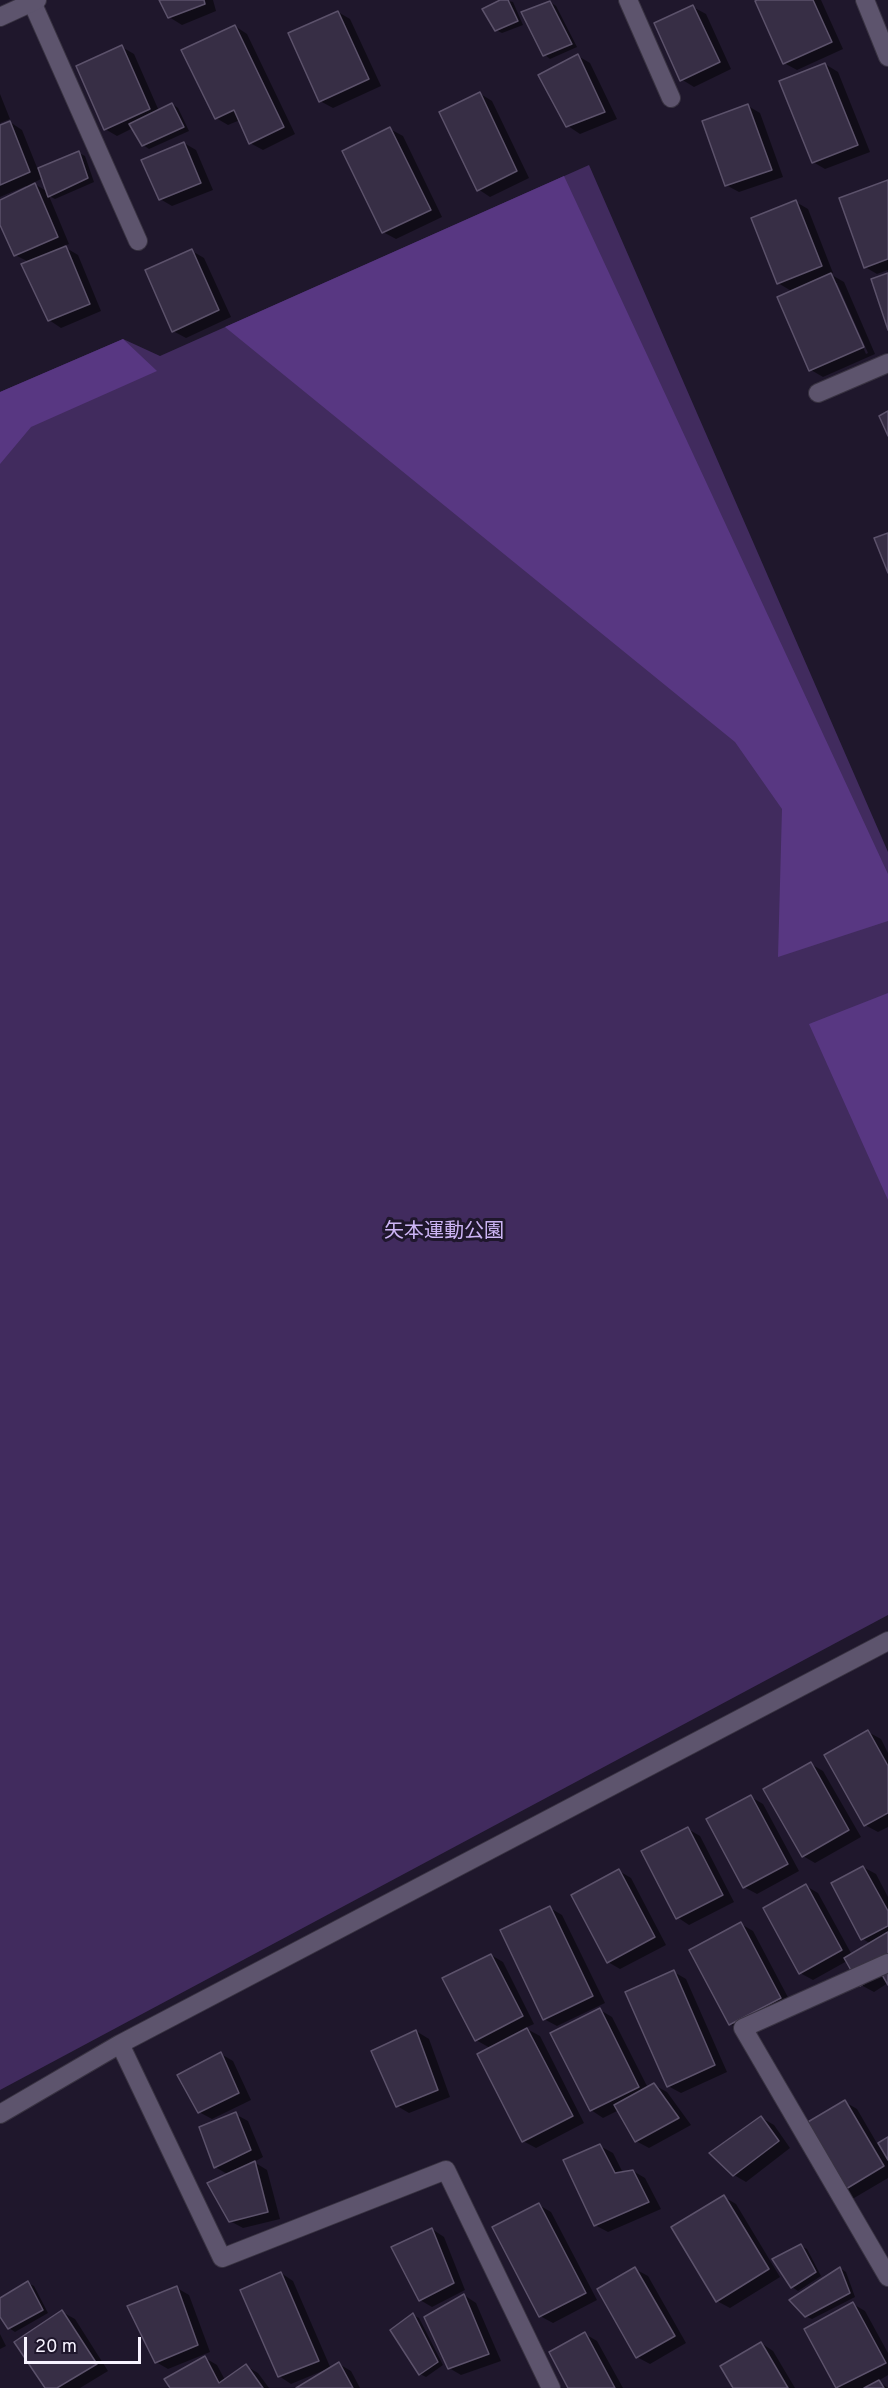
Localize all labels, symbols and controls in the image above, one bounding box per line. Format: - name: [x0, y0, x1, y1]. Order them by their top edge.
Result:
- park label: 矢本運動公園: [384, 1221, 504, 1245]
- scale bar: [27, 2325, 144, 2363]
- text: 20 m: [35, 2336, 77, 2359]

